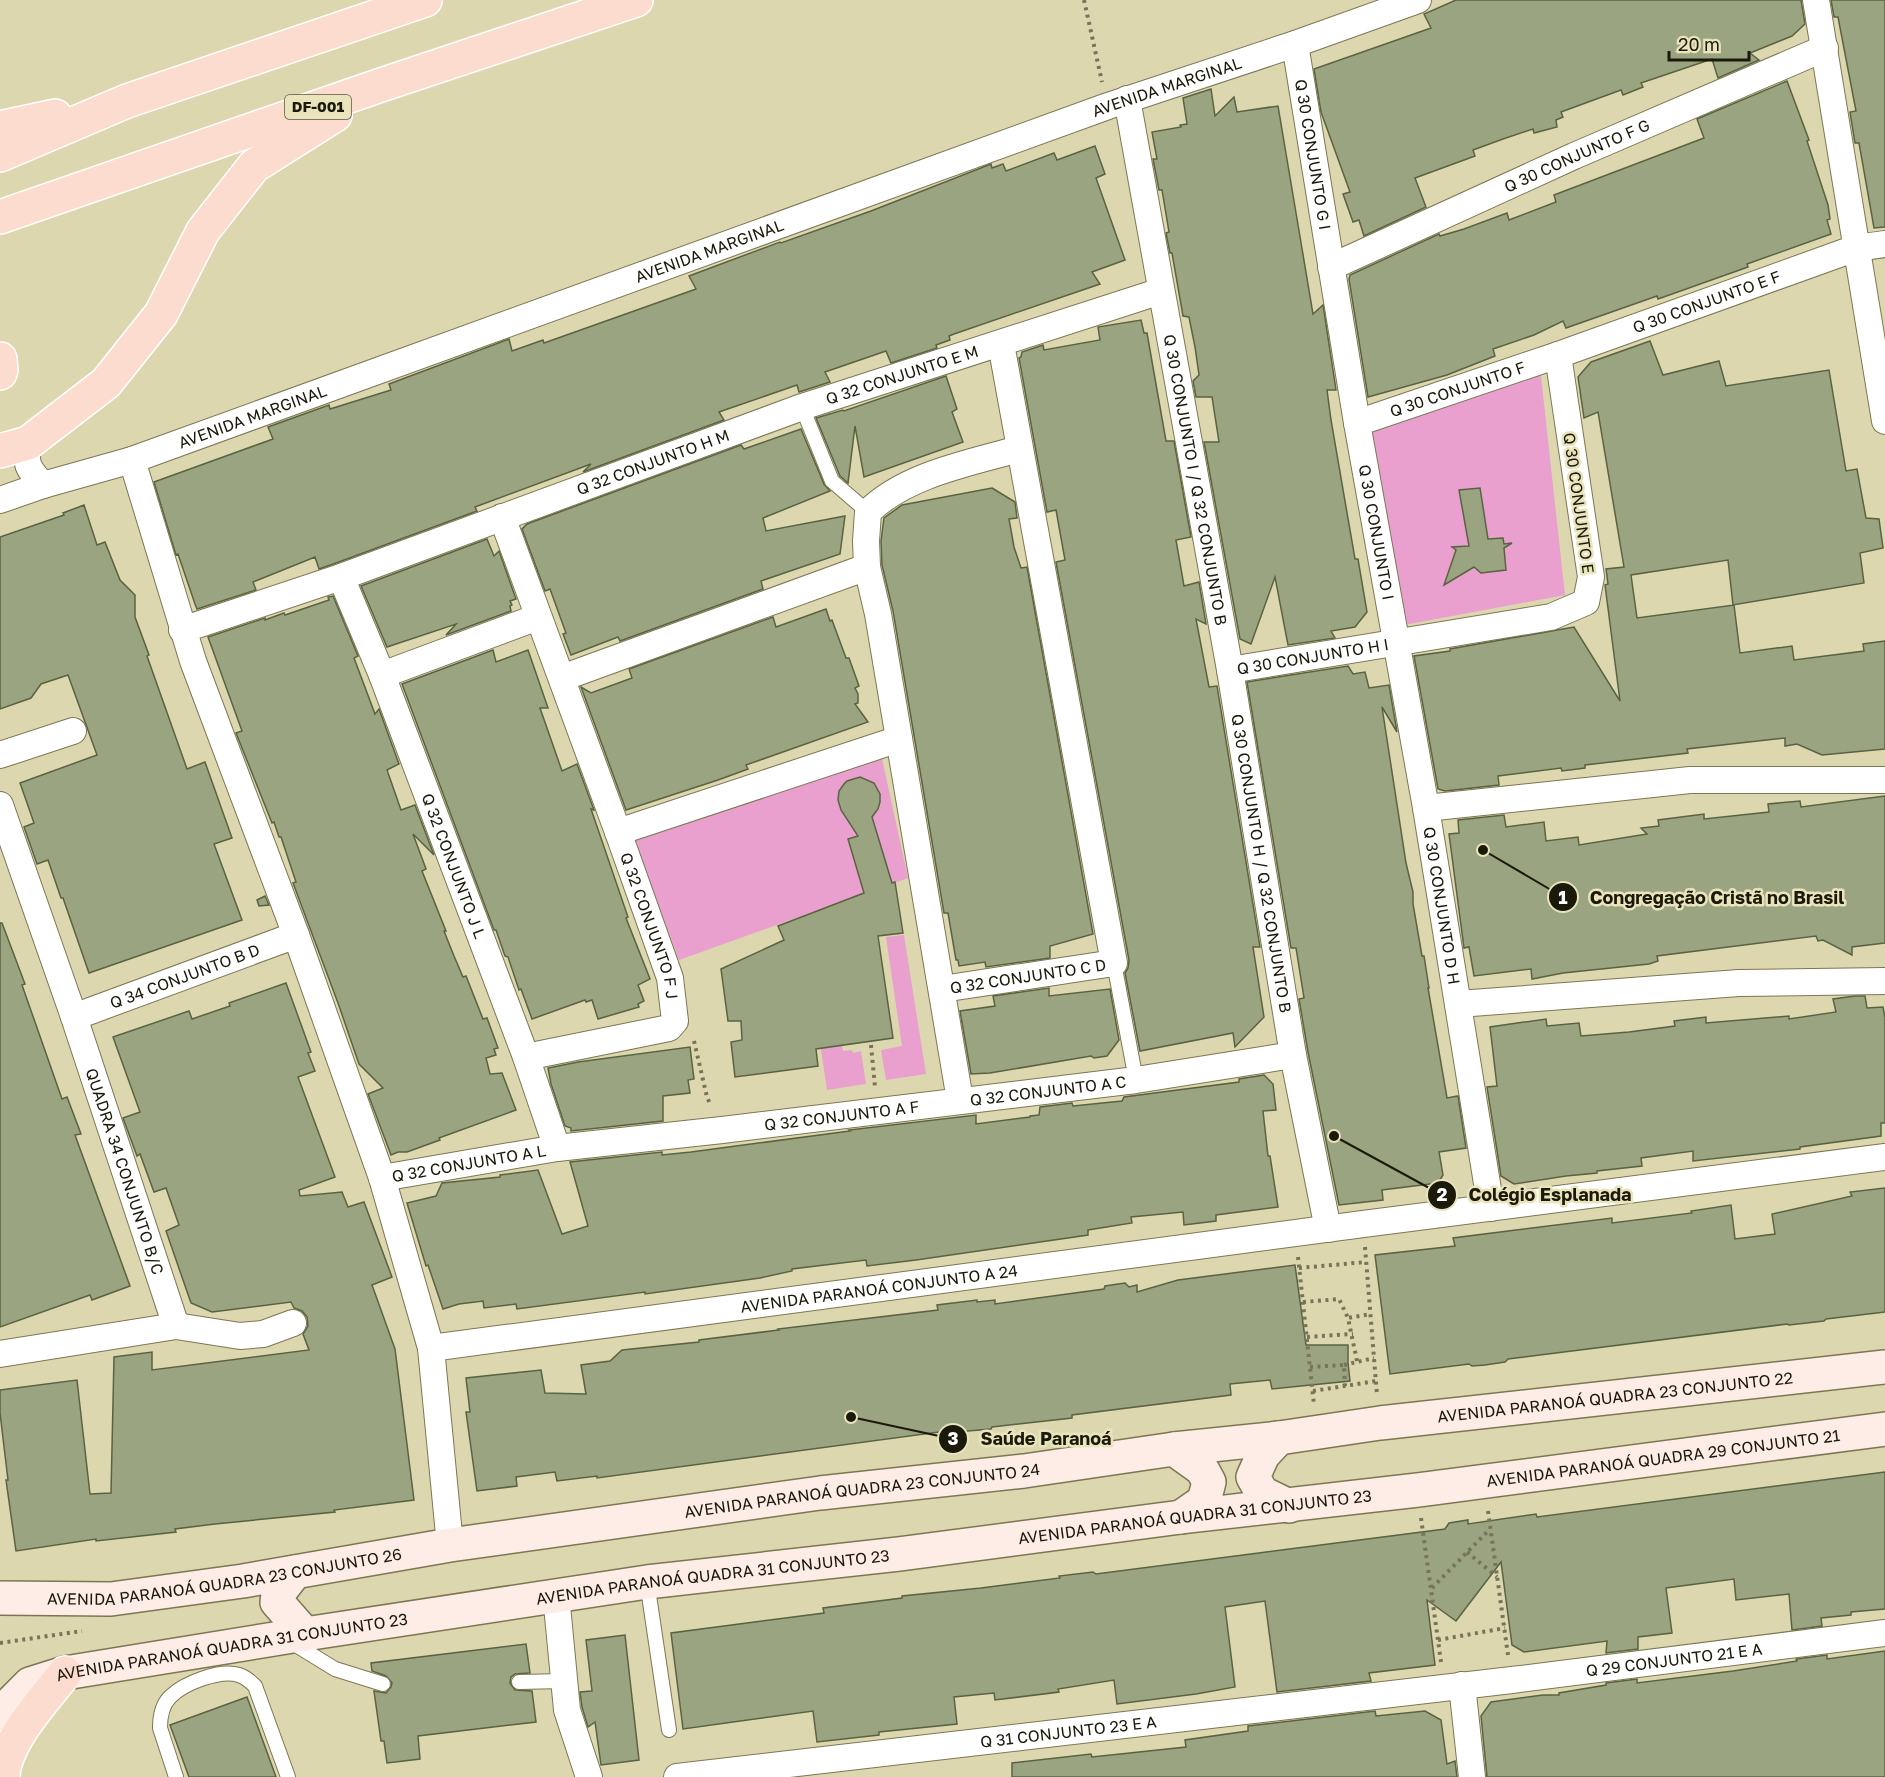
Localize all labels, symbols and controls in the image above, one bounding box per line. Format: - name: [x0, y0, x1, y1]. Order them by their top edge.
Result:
- scale bar: [1669, 24, 1748, 62]
- text: 20 m: [1678, 33, 1720, 55]
- street label: AVENIDA MARGINAL: [1089, 52, 1244, 121]
- street label: Q 30 CONJUNTO G I: [1291, 78, 1335, 231]
- road number: DF-001: [285, 95, 351, 119]
- street label: Q 30 CONJUNTO F G: [1501, 115, 1653, 197]
- street label: AVENIDA MARGINAL: [632, 215, 786, 287]
- street label: Q 30 CONJUNTO E F: [1630, 266, 1783, 337]
- street label: Q 30 CONJUNTO I / Q 32 CONJUNTO B: [1160, 333, 1232, 627]
- street label: Q 32 CONJUNTO E M: [823, 341, 981, 409]
- street label: Q 30 CONJUNTO F: [1387, 357, 1528, 421]
- street label: AVENIDA MARGINAL: [175, 380, 329, 452]
- street label: Q 32 CONJUNTO H M: [574, 425, 732, 499]
- street label: Q 30 CONJUNTO E: [1559, 431, 1599, 575]
- street label: Q 30 CONJUNTO I: [1355, 463, 1399, 602]
- street label: Q 30 CONJUNTO H I: [1236, 634, 1390, 679]
- street label: Q 30 CONJUNTO H / Q 32 CONJUNTO B: [1227, 712, 1296, 1014]
- street label: Q 32 CONJUNTO J L: [417, 790, 490, 941]
- street label: Q 30 CONJUNTO D H: [1419, 825, 1465, 986]
- street label: Q 32 CONJUNTO F J: [616, 850, 682, 1000]
- callout: Congregação Cristã no Brasil: [1548, 879, 1857, 915]
- text: 1: [1558, 886, 1568, 908]
- text: Congregação Cristã no Brasil: [1590, 886, 1844, 908]
- street label: Q 34 CONJUNTO B D: [107, 939, 262, 1013]
- street label: Q 32 CONJUNTO C D: [949, 954, 1108, 998]
- street label: QUADRA 34 CONJUNTO B/C: [82, 1065, 168, 1277]
- street label: Q 32 CONJUNTO A C: [969, 1071, 1127, 1110]
- street label: Q 32 CONJUNTO A F: [763, 1096, 920, 1135]
- street label: Q 32 CONJUNTO A L: [390, 1140, 547, 1186]
- callout: Colégio Esplanada: [1427, 1177, 1644, 1213]
- text: 2: [1437, 1183, 1448, 1205]
- text: Colégio Esplanada: [1468, 1183, 1632, 1205]
- street label: AVENIDA PARANOÁ CONJUNTO A 24: [739, 1260, 1019, 1317]
- street label: AVENIDA PARANOÁ QUADRA 23 CONJUNTO 22: [1436, 1367, 1794, 1427]
- callout: Saúde Paranoá: [938, 1421, 1123, 1457]
- street label: AVENIDA PARANOÁ QUADRA 29 CONJUNTO 21: [1485, 1425, 1841, 1491]
- text: 3: [948, 1427, 959, 1449]
- text: Saúde Paranoá: [981, 1427, 1111, 1449]
- street label: AVENIDA PARANOÁ QUADRA 23 CONJUNTO 24: [683, 1459, 1041, 1522]
- street label: AVENIDA PARANOÁ QUADRA 31 CONJUNTO 23: [1017, 1485, 1373, 1548]
- street label: AVENIDA PARANOÁ QUADRA 23 CONJUNTO 26: [47, 1544, 403, 1609]
- street label: AVENIDA PARANOÁ QUADRA 31 CONJUNTO 23: [534, 1545, 891, 1609]
- street label: AVENIDA PARANOÁ QUADRA 31 CONJUNTO 23: [53, 1609, 409, 1685]
- street label: Q 29 CONJUNTO 21 E A: [1585, 1639, 1764, 1681]
- street label: Q 31 CONJUNTO 23 E A: [979, 1711, 1158, 1752]

